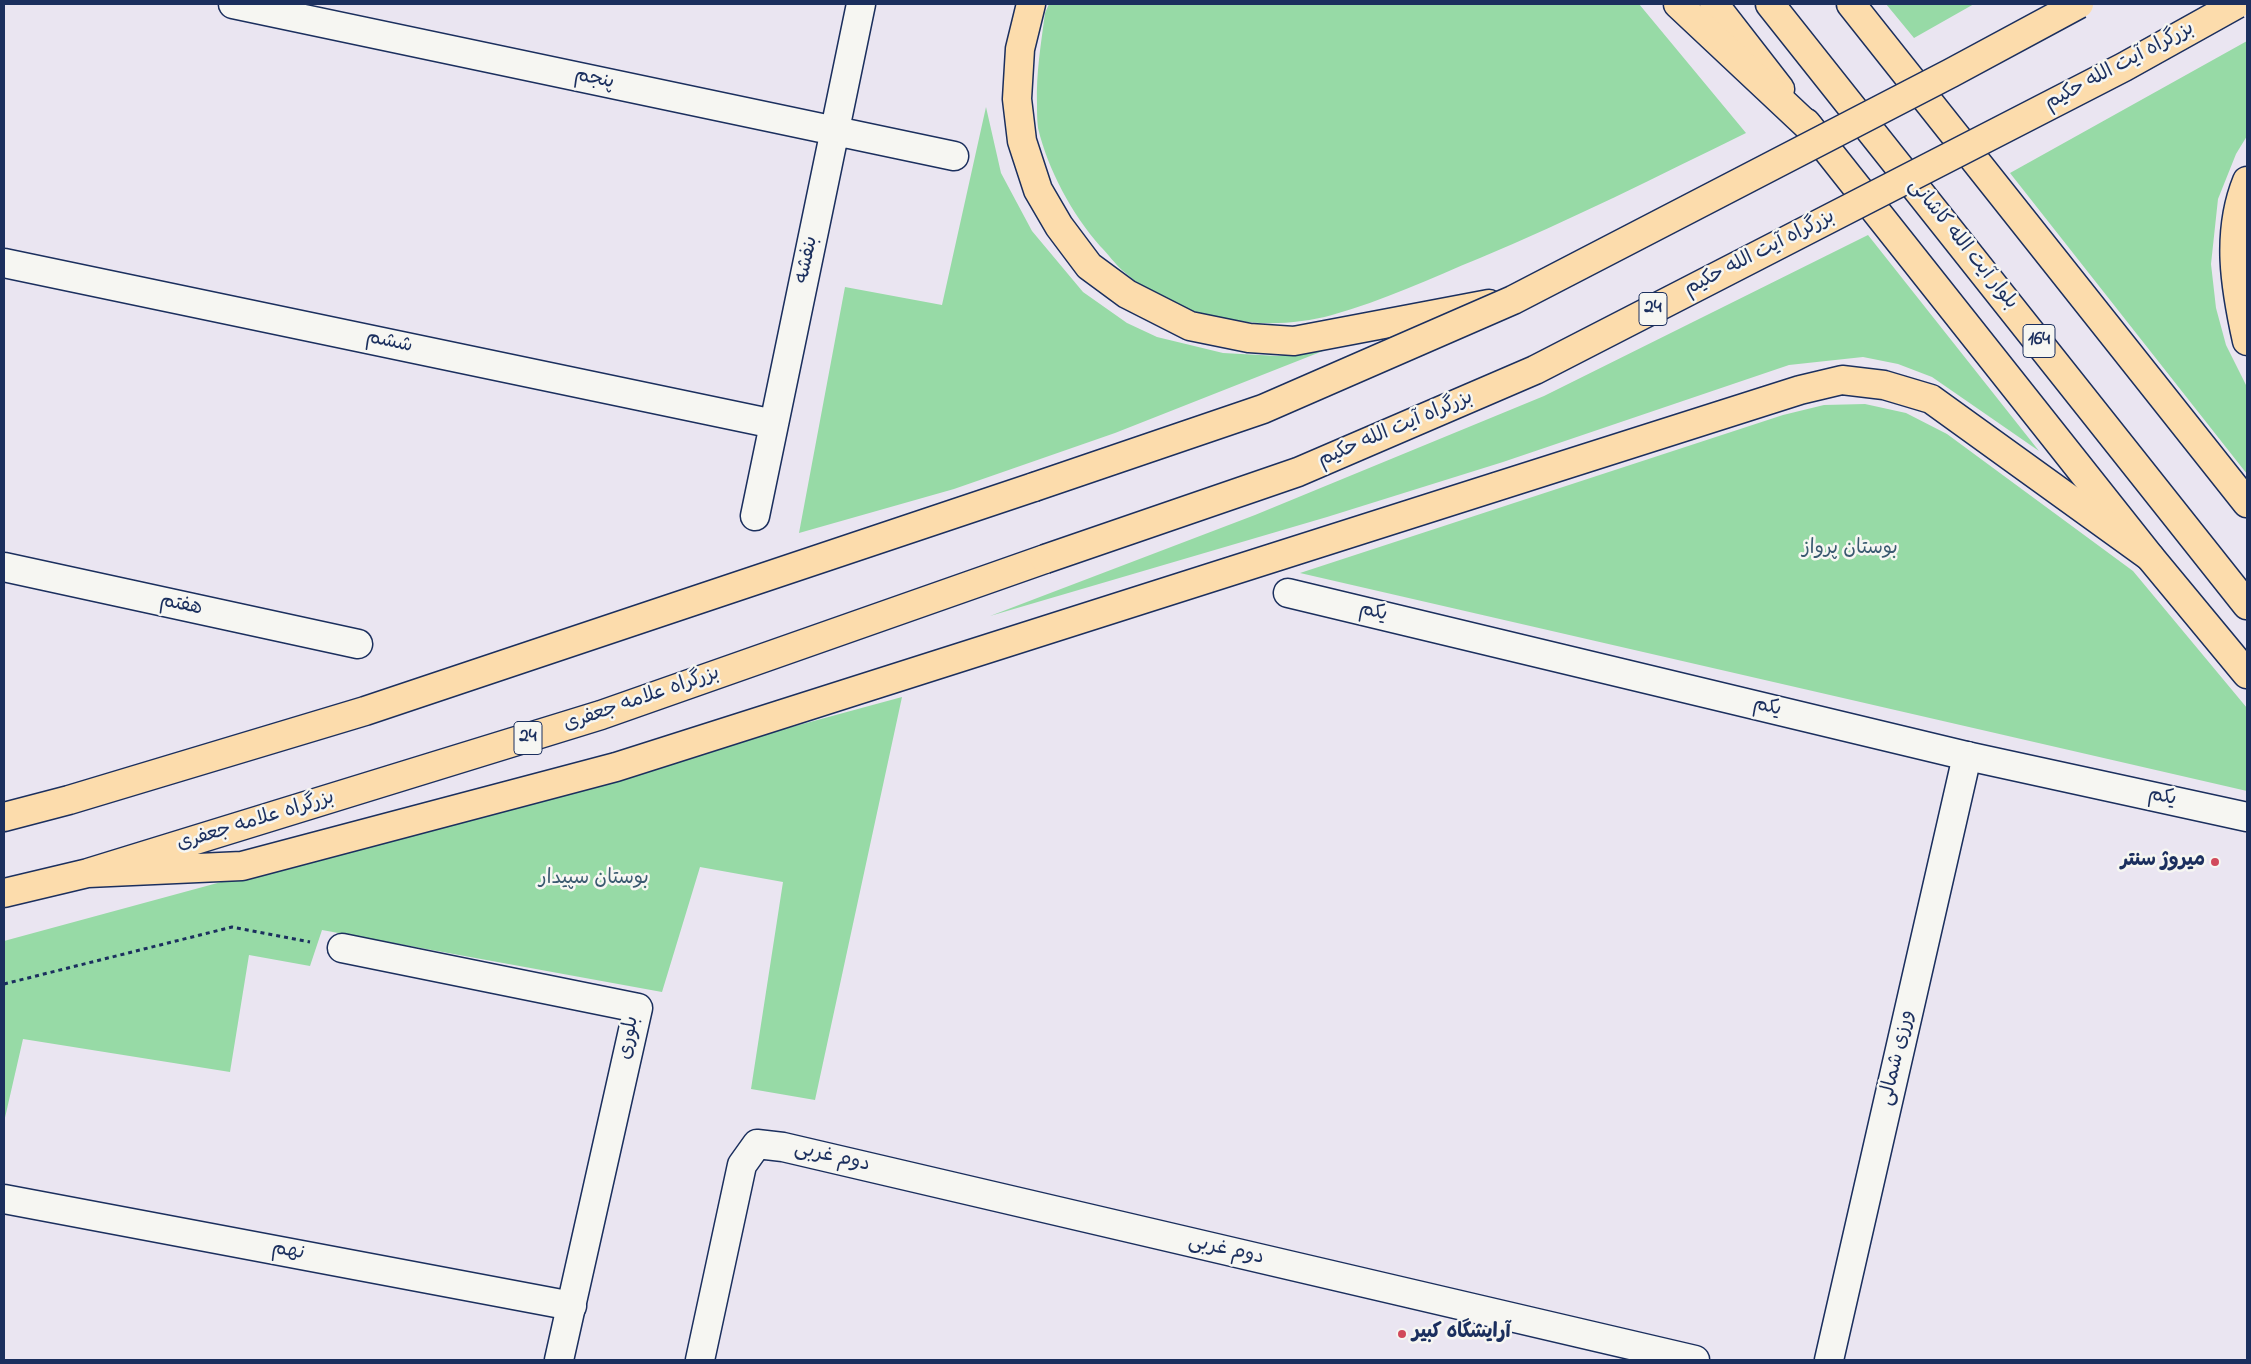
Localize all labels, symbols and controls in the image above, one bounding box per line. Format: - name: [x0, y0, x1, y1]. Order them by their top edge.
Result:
- street label: بزرگراه آیت الله حکیم: [2041, 17, 2199, 117]
- street label: پنجم: [572, 64, 616, 96]
- street label: بلوار آیت الله کاشانی: [1902, 175, 2022, 315]
- street label: بزرگراه آیت الله حکیم: [1681, 206, 1839, 302]
- street label: بنفشه: [791, 234, 825, 286]
- road number: 24: [1639, 292, 1667, 326]
- road number: 164: [2023, 324, 2055, 358]
- street label: ششم: [363, 326, 415, 360]
- street label: بزرگراه آیت الله حکیم: [1315, 387, 1477, 473]
- park label: بوستان پرواز: [1802, 538, 1898, 562]
- street label: هفتم: [158, 590, 204, 622]
- street label: یکم: [1356, 598, 1390, 628]
- street label: بزرگراه علامه جعفری: [561, 662, 723, 738]
- street label: یکم: [1750, 693, 1784, 723]
- road number: 24: [514, 721, 542, 754]
- street label: یکم: [2146, 783, 2178, 813]
- street label: بزرگراه علامه جعفری: [174, 787, 338, 857]
- place label: میروژ سنتر: [2121, 850, 2205, 874]
- marker: میروژ سنتر: [2209, 856, 2221, 868]
- park label: بوستان سپیدار: [539, 868, 649, 892]
- street label: ورزی شمالی: [1875, 1008, 1921, 1108]
- street label: بلوری: [614, 1014, 646, 1062]
- street label: دوم غربی: [792, 1138, 872, 1178]
- street label: دوم غربی: [1186, 1231, 1266, 1271]
- street label: نهم: [270, 1237, 306, 1267]
- place label: آرایشگاه کبیر: [1412, 1322, 1511, 1346]
- marker: آرایشگاه کبیر: [1396, 1328, 1408, 1340]

